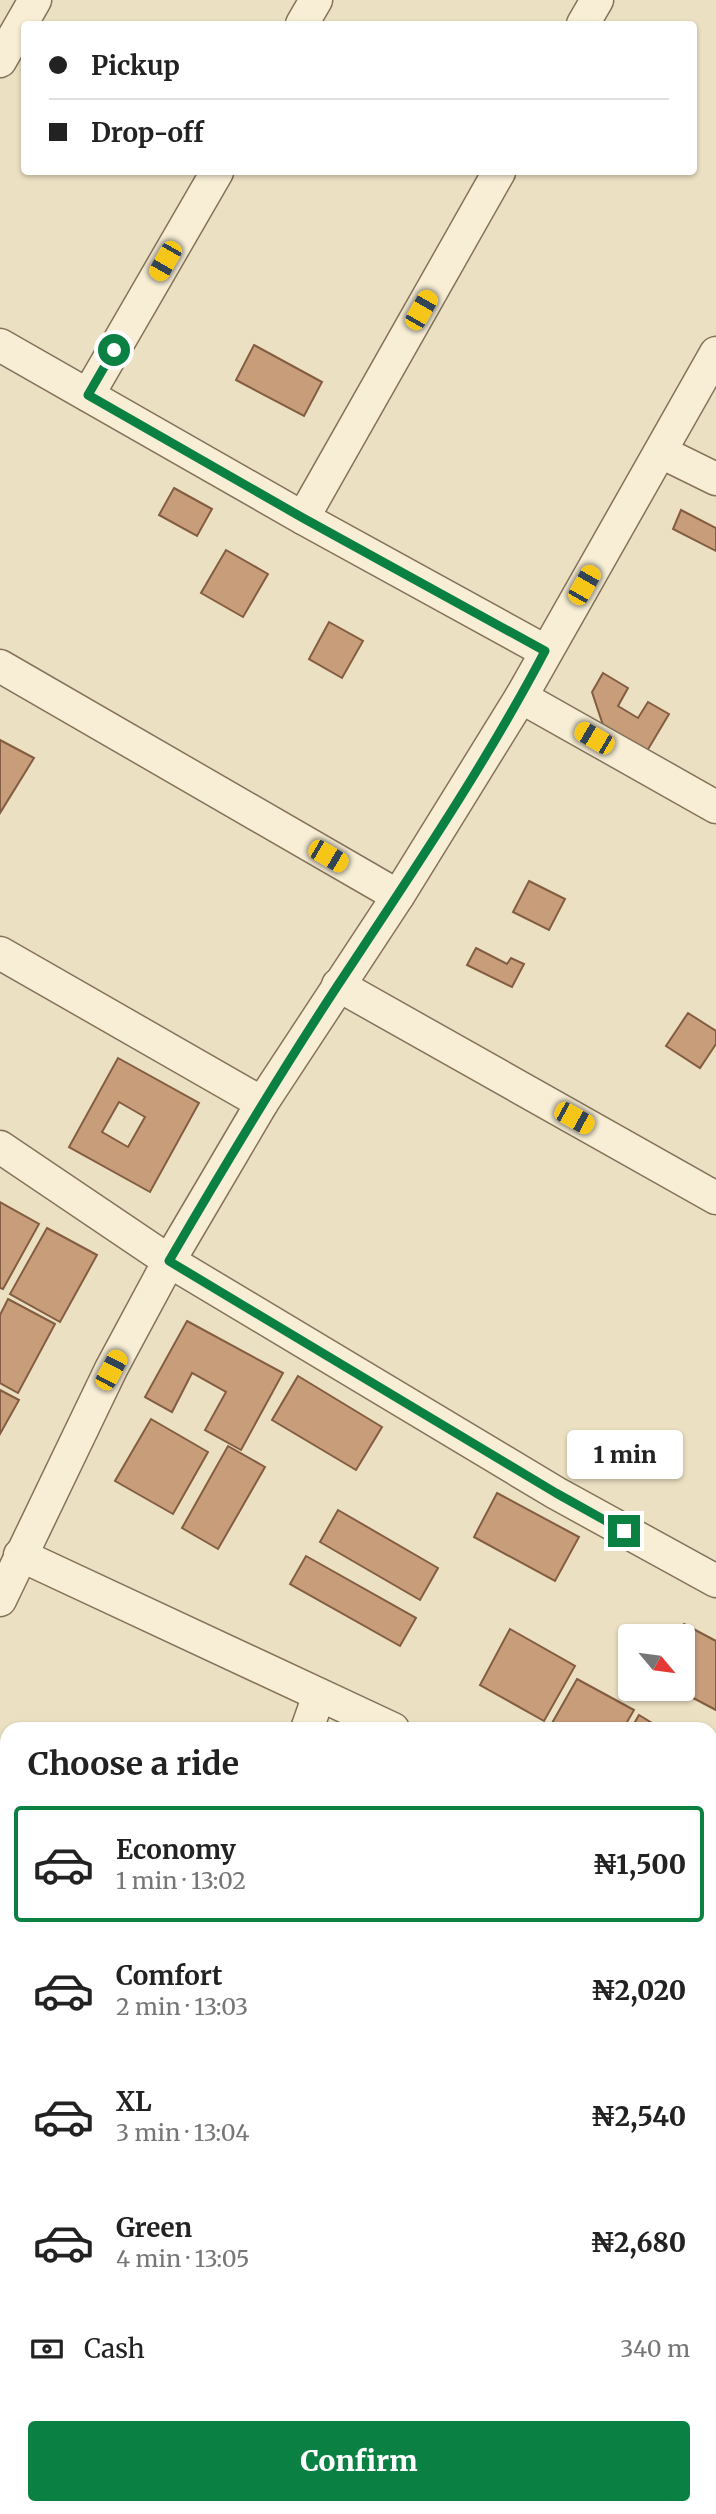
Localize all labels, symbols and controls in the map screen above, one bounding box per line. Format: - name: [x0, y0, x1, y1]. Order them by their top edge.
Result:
- text: Pickup: [91, 49, 180, 82]
- text: Drop-off: [91, 116, 204, 149]
- car: [146, 238, 185, 284]
- car: [402, 287, 441, 333]
- route start: [98, 334, 130, 366]
- car: [565, 562, 604, 608]
- car: [571, 718, 618, 758]
- car: [305, 836, 352, 876]
- car: [551, 1099, 598, 1137]
- car: [92, 1347, 131, 1393]
- callout: 1 min: [566, 1430, 682, 1478]
- text: 1 min: [593, 1440, 657, 1469]
- route end: [608, 1515, 640, 1547]
- north arrow: [618, 1624, 695, 1701]
- map controls: [618, 1624, 695, 1701]
- text: Choose a ride: [28, 1744, 239, 1784]
- icon: car: [32, 1833, 95, 1896]
- text: Economy: [116, 1833, 236, 1866]
- text: ₦1,500: [592, 1848, 686, 1881]
- text: 1 min · 13:02: [116, 1866, 246, 1895]
- icon: car: [32, 1959, 95, 2022]
- text: Comfort: [116, 1959, 222, 1992]
- text: ₦2,020: [591, 1974, 686, 2007]
- text: 2 min · 13:03: [116, 1992, 248, 2021]
- icon: car: [32, 2085, 95, 2148]
- text: XL: [116, 2085, 152, 2118]
- text: ₦2,540: [591, 2100, 686, 2133]
- text: 3 min · 13:04: [116, 2118, 250, 2147]
- icon: car: [32, 2211, 95, 2274]
- text: Green: [116, 2211, 192, 2244]
- text: ₦2,680: [590, 2226, 686, 2259]
- text: 4 min · 13:05: [116, 2244, 250, 2273]
- icon: cash: [28, 2330, 66, 2368]
- text: Cash: [84, 2332, 145, 2365]
- text: 340 m: [620, 2334, 690, 2363]
- button: Confirm: [28, 2421, 690, 2501]

